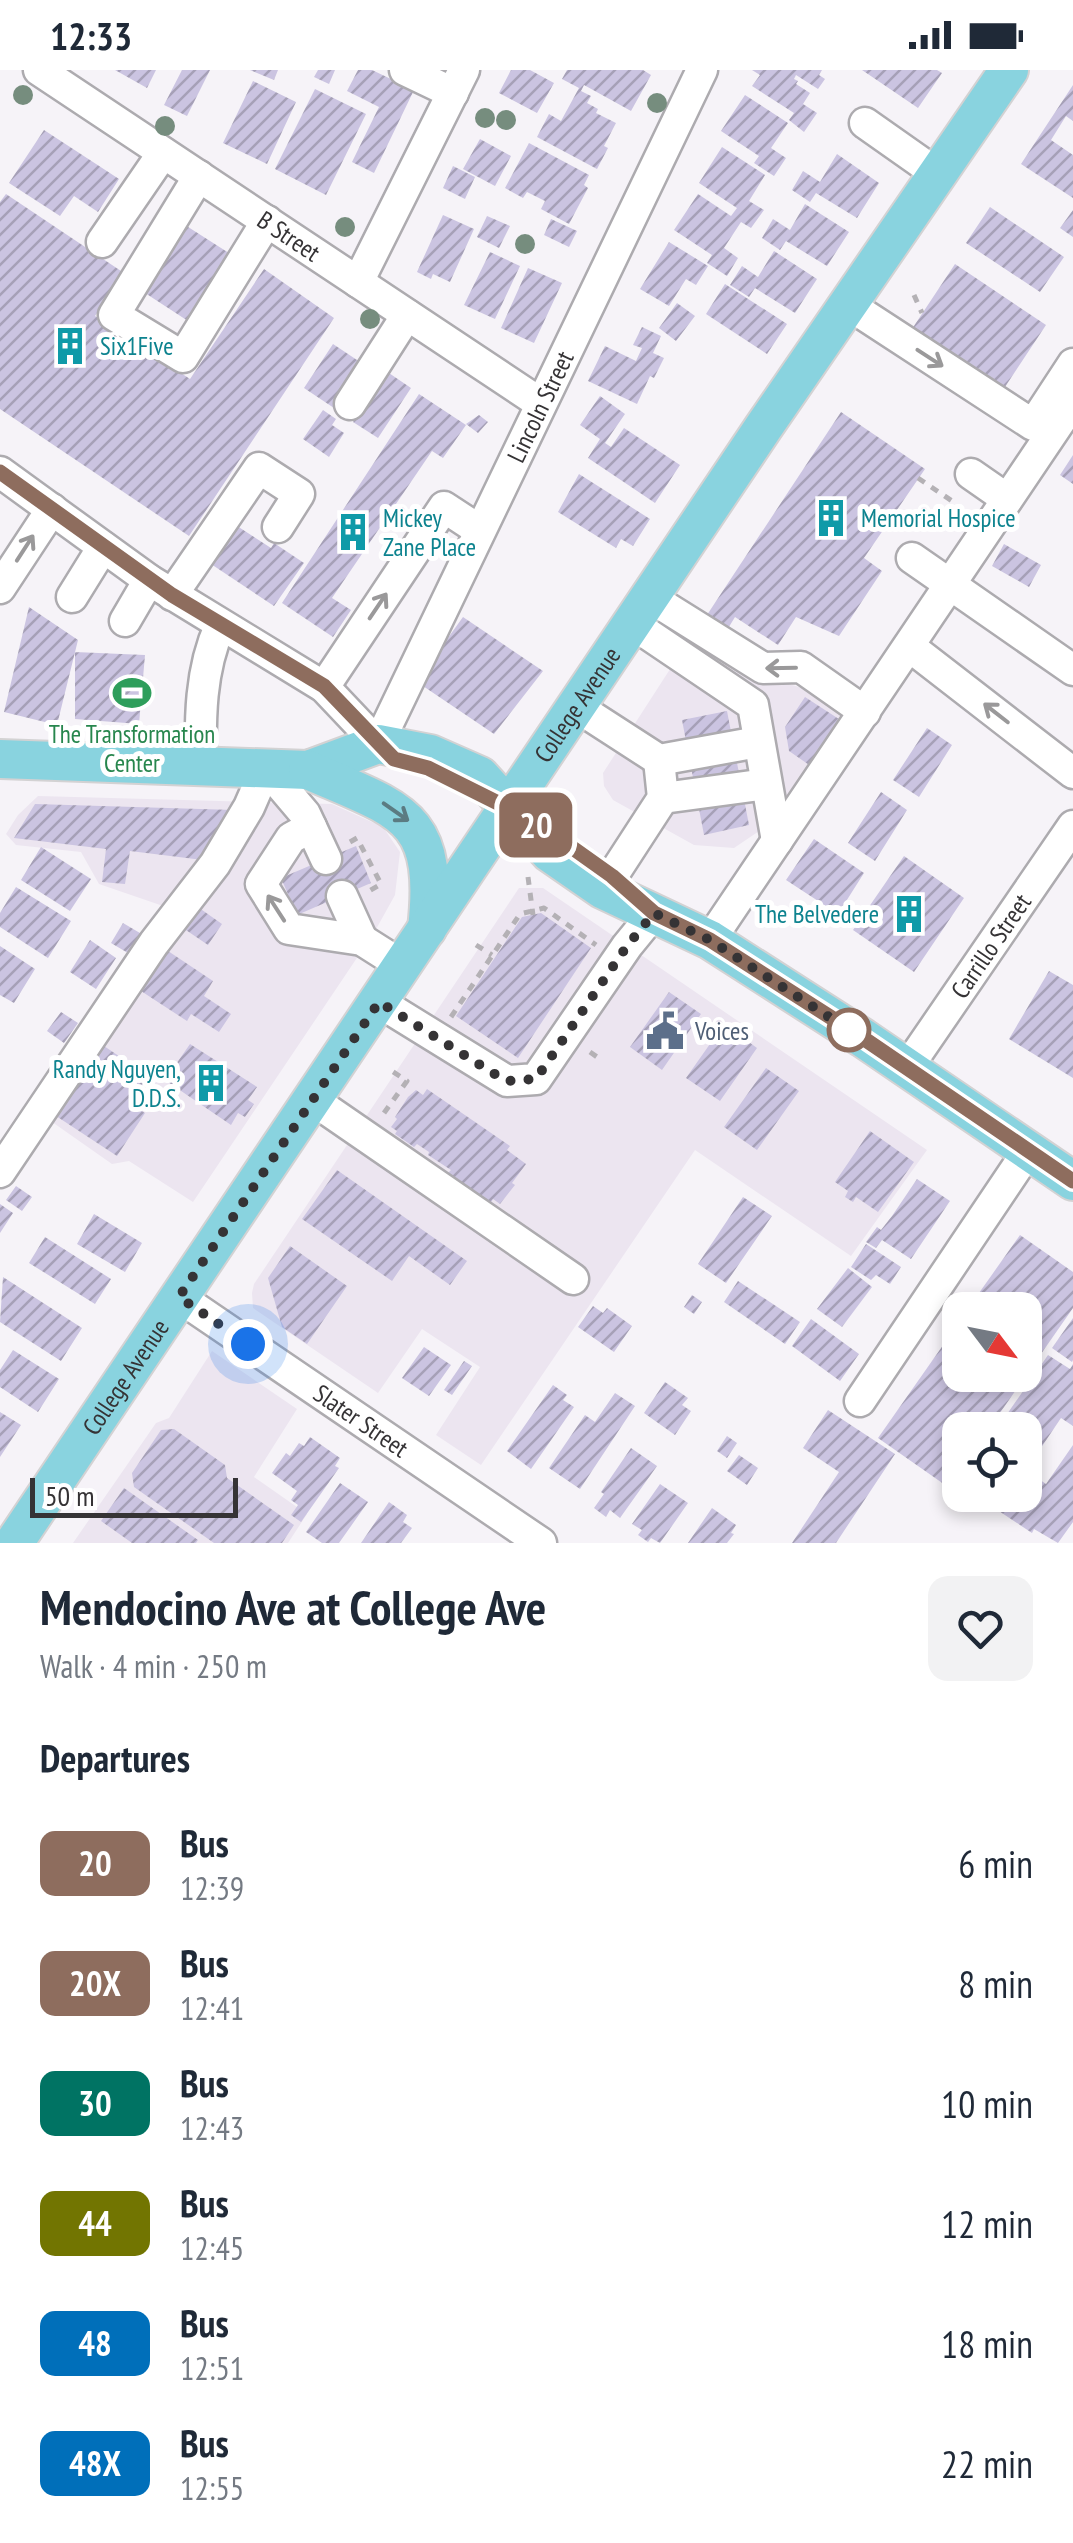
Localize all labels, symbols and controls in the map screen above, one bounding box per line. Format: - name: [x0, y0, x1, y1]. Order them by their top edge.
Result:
- text: 12:33: [50, 11, 132, 60]
- street label: B Street: [251, 204, 326, 269]
- building icon: Six1Five: [49, 325, 91, 367]
- place label: Six1Five: [100, 330, 173, 362]
- street label: Lincoln Street: [500, 345, 581, 468]
- one-way arrow: [916, 347, 944, 368]
- building icon: Memorial Hospice: [810, 497, 852, 539]
- place label: Mickey Zane Place: [383, 502, 476, 563]
- place label: Memorial Hospice: [861, 502, 1015, 534]
- building icon: Mickey Zane Place: [332, 511, 374, 553]
- one-way arrow: [15, 535, 36, 563]
- one-way arrow: [367, 592, 388, 620]
- street label: College Avenue: [527, 641, 627, 768]
- one-way arrow: [765, 658, 797, 677]
- sports icon: The Transformation Center: [111, 672, 153, 714]
- one-way arrow: [983, 703, 1010, 724]
- place label: The Transformation Center: [49, 718, 215, 779]
- line badge: 20: [491, 792, 581, 858]
- one-way arrow: [382, 801, 409, 822]
- text: 20: [519, 802, 553, 848]
- street label: Carrillo Street: [944, 887, 1038, 1004]
- building icon: The Belvedere: [888, 893, 930, 935]
- one-way arrow: [266, 895, 287, 923]
- place label: The Belvedere: [755, 898, 879, 930]
- unlabelled marker: [828, 1009, 870, 1051]
- public building icon: Voices: [644, 1010, 686, 1052]
- place label: Voices: [694, 1015, 749, 1047]
- place label: Randy Nguyen, D.D.S.: [53, 1053, 181, 1114]
- building icon: Randy Nguyen, D.D.S.: [190, 1062, 232, 1104]
- north arrow: [942, 1292, 1042, 1392]
- map controls: [942, 1292, 1042, 1512]
- street label: College Avenue: [75, 1313, 176, 1441]
- your location: [223, 1319, 273, 1369]
- street label: Slater Street: [307, 1377, 415, 1464]
- button: locate: [942, 1412, 1042, 1512]
- scale bar: [30, 1473, 238, 1518]
- text: 50 m: [45, 1477, 94, 1514]
- text: Mendocino Ave at College Ave: [40, 1576, 546, 1638]
- button: heart: [928, 1576, 1033, 1681]
- text: Walk · 4 min · 250 m: [40, 1645, 267, 1687]
- text: Departures: [40, 1733, 190, 1782]
- text: Bus: [180, 1818, 229, 1867]
- text: 6 min: [958, 1839, 1033, 1888]
- text: 20: [78, 1840, 112, 1886]
- text: 12:39: [180, 1867, 244, 1909]
- text: Bus: [180, 1938, 229, 1987]
- text: 8 min: [958, 1959, 1033, 2008]
- text: 20X: [69, 1960, 121, 2006]
- text: 12:41: [180, 1987, 244, 2029]
- text: Bus: [180, 2058, 229, 2107]
- text: 10 min: [941, 2079, 1033, 2128]
- text: 30: [78, 2080, 112, 2126]
- text: 12:43: [180, 2107, 244, 2149]
- text: Bus: [180, 2178, 229, 2227]
- text: 12 min: [941, 2199, 1033, 2248]
- text: 44: [78, 2200, 112, 2246]
- text: 12:45: [180, 2227, 244, 2269]
- text: Bus: [180, 2298, 229, 2347]
- text: 18 min: [941, 2319, 1033, 2368]
- text: 48: [78, 2320, 112, 2366]
- text: 12:51: [180, 2347, 244, 2389]
- text: Bus: [180, 2418, 229, 2467]
- text: 22 min: [941, 2439, 1033, 2488]
- text: 48X: [69, 2440, 121, 2486]
- text: 12:55: [180, 2467, 244, 2509]

